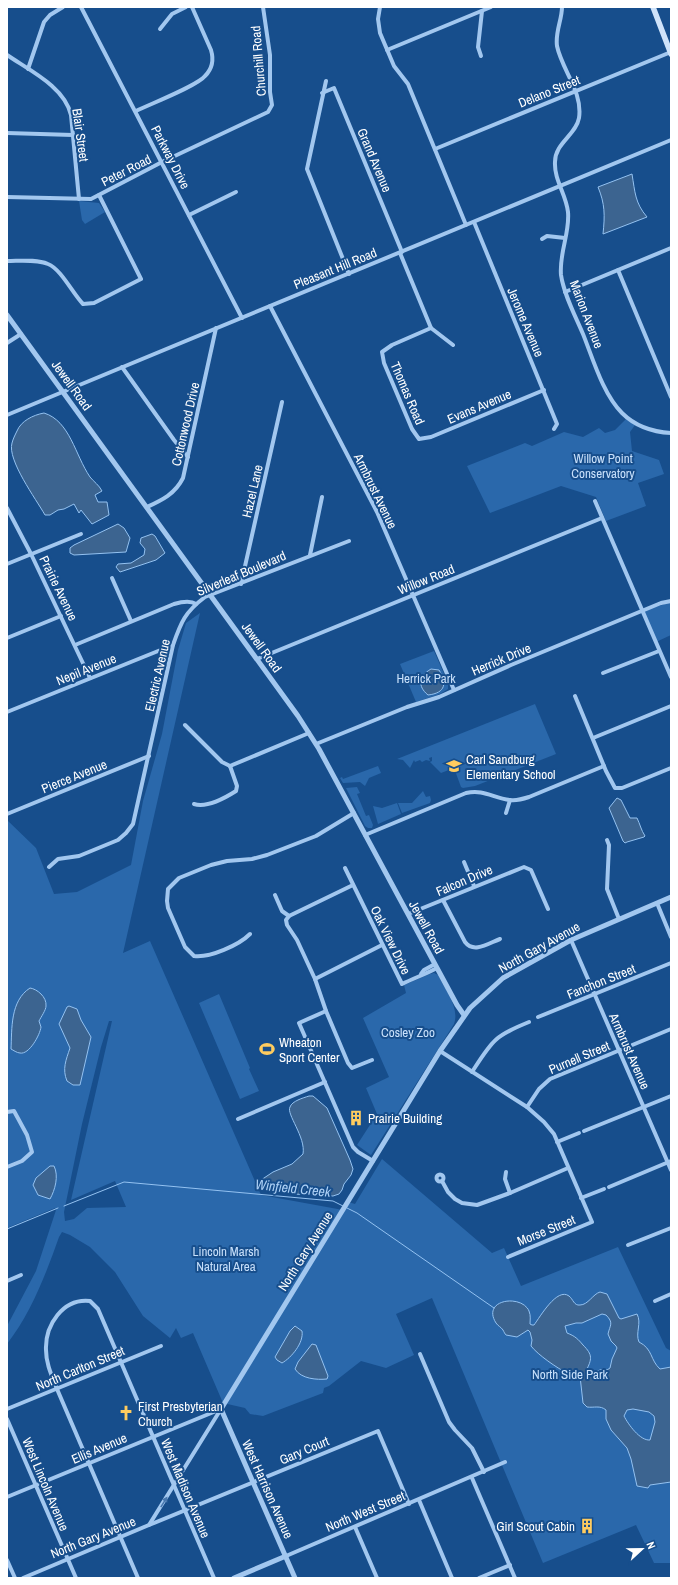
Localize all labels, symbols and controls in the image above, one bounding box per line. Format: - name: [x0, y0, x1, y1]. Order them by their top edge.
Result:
- street label: Churchill Road: [247, 25, 270, 97]
- street label: Delano Street: [516, 71, 583, 112]
- street label: Blair Street: [68, 107, 93, 163]
- street label: Parkway Drive: [147, 122, 194, 192]
- street label: Grand Avenue: [353, 126, 396, 195]
- street label: Peter Road: [98, 151, 154, 190]
- street label: Pleasant Hill Road: [291, 244, 379, 293]
- street label: Marion Avenue: [566, 278, 607, 351]
- street label: Jerome Avenue: [503, 285, 548, 360]
- street label: Jewell Road: [48, 357, 96, 414]
- street label: Thomas Road: [387, 359, 428, 427]
- street label: Cottonwood Drive: [168, 381, 203, 468]
- street label: Evans Avenue: [445, 385, 514, 428]
- street label: Armbrust Avenue: [350, 450, 401, 532]
- park label: Willow Point Conservatory: [571, 450, 635, 482]
- street label: Hazel Lane: [238, 463, 267, 519]
- street label: Silverleaf Boulevard: [194, 547, 288, 600]
- street label: Prairie Avenue: [35, 553, 82, 624]
- street label: Willow Road: [395, 560, 457, 599]
- street label: Jewell Road: [238, 619, 286, 676]
- street label: Electric Avenue: [141, 637, 174, 713]
- street label: Herrick Drive: [469, 639, 533, 680]
- street label: Nepil Avenue: [54, 650, 119, 689]
- park label: Herrick Park: [396, 670, 456, 687]
- place label: Carl Sandburg Elementary School: [466, 751, 555, 783]
- street label: Pierce Avenue: [39, 756, 109, 797]
- school or university icon: Carl Sandburg Elementary School: [445, 757, 463, 775]
- street label: Falcon Drive: [433, 861, 495, 900]
- street label: Jewell Road: [405, 898, 448, 957]
- street label: Oak View Drive: [367, 903, 415, 977]
- street label: North Gary Avenue: [496, 918, 583, 977]
- street label: Fanchon Street: [564, 960, 638, 1003]
- street label: Armbrust Avenue: [605, 1010, 654, 1092]
- park label: Cosley Zoo: [381, 1024, 435, 1041]
- place label: Wheaton Sport Center: [279, 1034, 340, 1066]
- street label: Purnell Street: [546, 1037, 612, 1078]
- sports icon: Wheaton Sport Center: [258, 1040, 276, 1058]
- building icon: Prairie Building: [347, 1109, 365, 1127]
- place label: Prairie Building: [368, 1110, 442, 1127]
- water label: Winfield Creek: [254, 1175, 333, 1201]
- street label: North Gary Avenue: [274, 1208, 337, 1294]
- street label: Morse Street: [515, 1211, 578, 1250]
- park label: Lincoln Marsh Natural Area: [193, 1243, 260, 1275]
- street label: North Carlton Street: [33, 1342, 127, 1395]
- park label: North Side Park: [532, 1366, 609, 1383]
- place label: First Presbyterian Church: [138, 1398, 223, 1430]
- church icon: First Presbyterian Church: [117, 1404, 135, 1422]
- street label: Ellis Avenue: [69, 1429, 129, 1468]
- street label: Gary Court: [277, 1432, 332, 1468]
- street label: West Lincoln Avenue: [18, 1435, 73, 1534]
- street label: West Madison Avenue: [157, 1436, 214, 1541]
- street label: West Harrison Avenue: [238, 1437, 297, 1541]
- street label: North West Street: [323, 1487, 407, 1536]
- one-way arrow: [160, 1497, 168, 1507]
- street label: North Gary Avenue: [48, 1513, 138, 1562]
- building icon: Girl Scout Cabin: [578, 1517, 596, 1535]
- place label: Girl Scout Cabin: [496, 1518, 575, 1535]
- north arrow: [622, 1529, 662, 1569]
- text: N: [644, 1540, 659, 1551]

